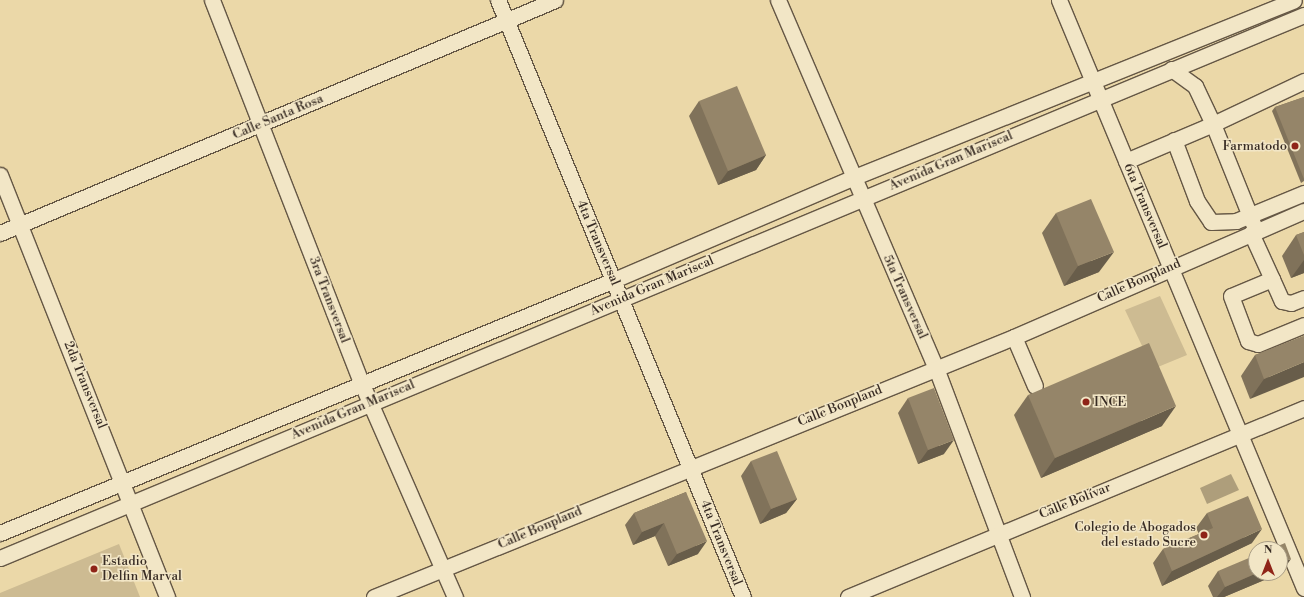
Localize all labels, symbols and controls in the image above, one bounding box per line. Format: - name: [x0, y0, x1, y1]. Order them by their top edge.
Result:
- street label: Calle Santa Rosa: [230, 91, 326, 143]
- street label: Avenida Gran Mariscal: [887, 128, 1015, 194]
- place label: Farmatodo: [1222, 138, 1287, 154]
- marker: Farmatodo: [1290, 141, 1300, 151]
- street label: 6ta Transversal: [1120, 161, 1170, 251]
- street label: 4ta Transversal: [573, 198, 623, 288]
- street label: Avenida Gran Mariscal: [588, 253, 716, 319]
- street label: 5ta Transversal: [880, 253, 930, 341]
- street label: 3ra Transversal: [305, 255, 353, 345]
- street label: Calle Bonpland: [1095, 256, 1183, 306]
- street label: 2da Transversal: [60, 339, 110, 431]
- street label: Avenida Gran Mariscal: [289, 377, 417, 443]
- street label: Calle Bonpland: [795, 382, 885, 430]
- place label: INCE: [1094, 394, 1126, 410]
- marker: INCE: [1081, 397, 1091, 407]
- street label: Calle Bolívar: [1037, 480, 1113, 522]
- street label: 4ta Transversal: [697, 498, 745, 588]
- street label: Calle Bonpland: [496, 503, 584, 553]
- place label: Colegio de Abogados del estado Sucre: [1075, 520, 1196, 551]
- marker: Colegio de Abogados del estado Sucre: [1199, 530, 1209, 540]
- north arrow: [1248, 541, 1288, 581]
- text: N: [1264, 543, 1272, 557]
- place label: Estadio Delfin Marval: [102, 554, 182, 585]
- marker: Estadio Delfin Marval: [89, 564, 99, 574]

